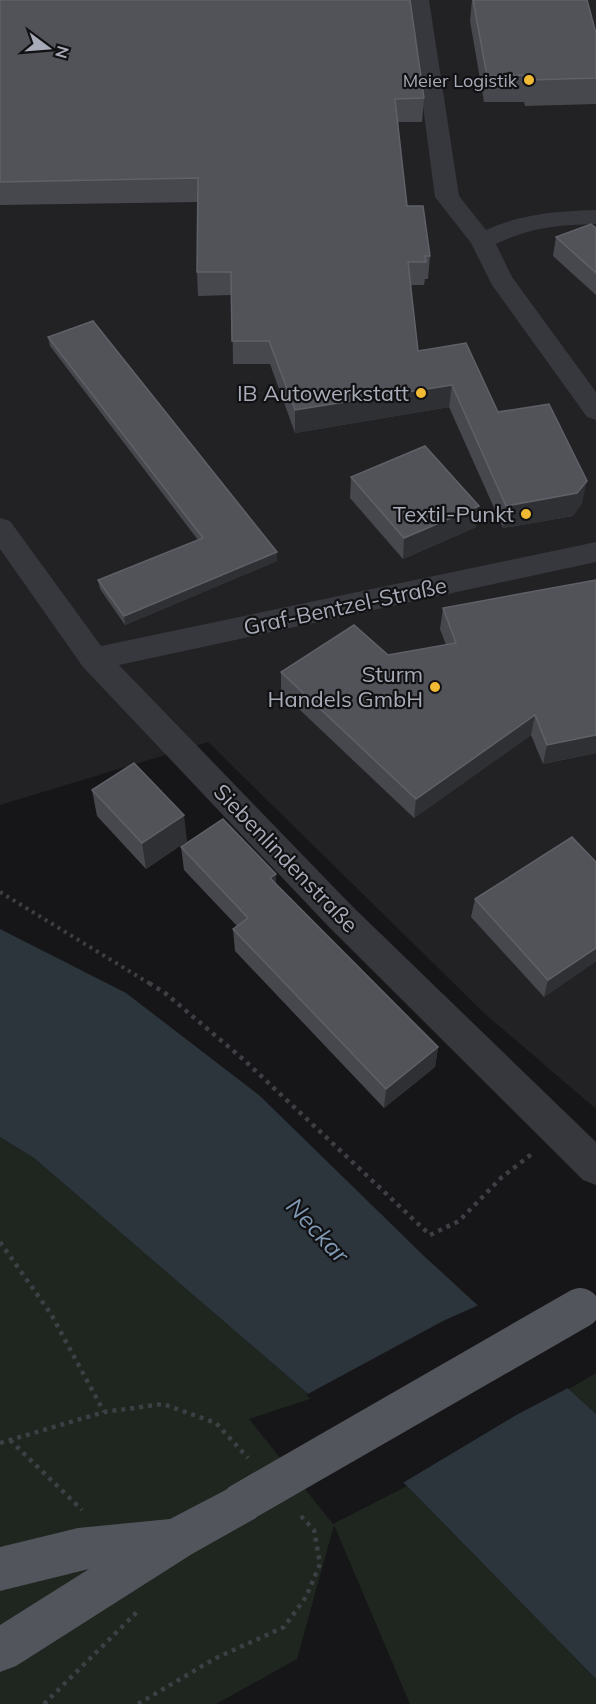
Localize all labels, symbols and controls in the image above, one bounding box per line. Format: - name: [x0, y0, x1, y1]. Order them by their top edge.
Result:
- north arrow: [18, 18, 78, 78]
- text: N: [51, 44, 74, 61]
- place label: Meier Logistik: [403, 69, 518, 92]
- marker: Meier Logistik: [522, 73, 536, 87]
- place label: IB Autowerkstatt: [237, 379, 409, 407]
- marker: IB Autowerkstatt: [414, 386, 428, 400]
- place label: Textil-Punkt: [393, 500, 514, 528]
- marker: Textil-Punkt: [519, 507, 533, 521]
- street label: Graf-Bentzel-Straße: [241, 571, 449, 641]
- place label: Sturm Handels GmbH: [268, 660, 423, 713]
- marker: Sturm Handels GmbH: [428, 680, 442, 694]
- street label: Siebenlindenstraße: [208, 778, 364, 938]
- water label: Neckar: [280, 1191, 357, 1270]

